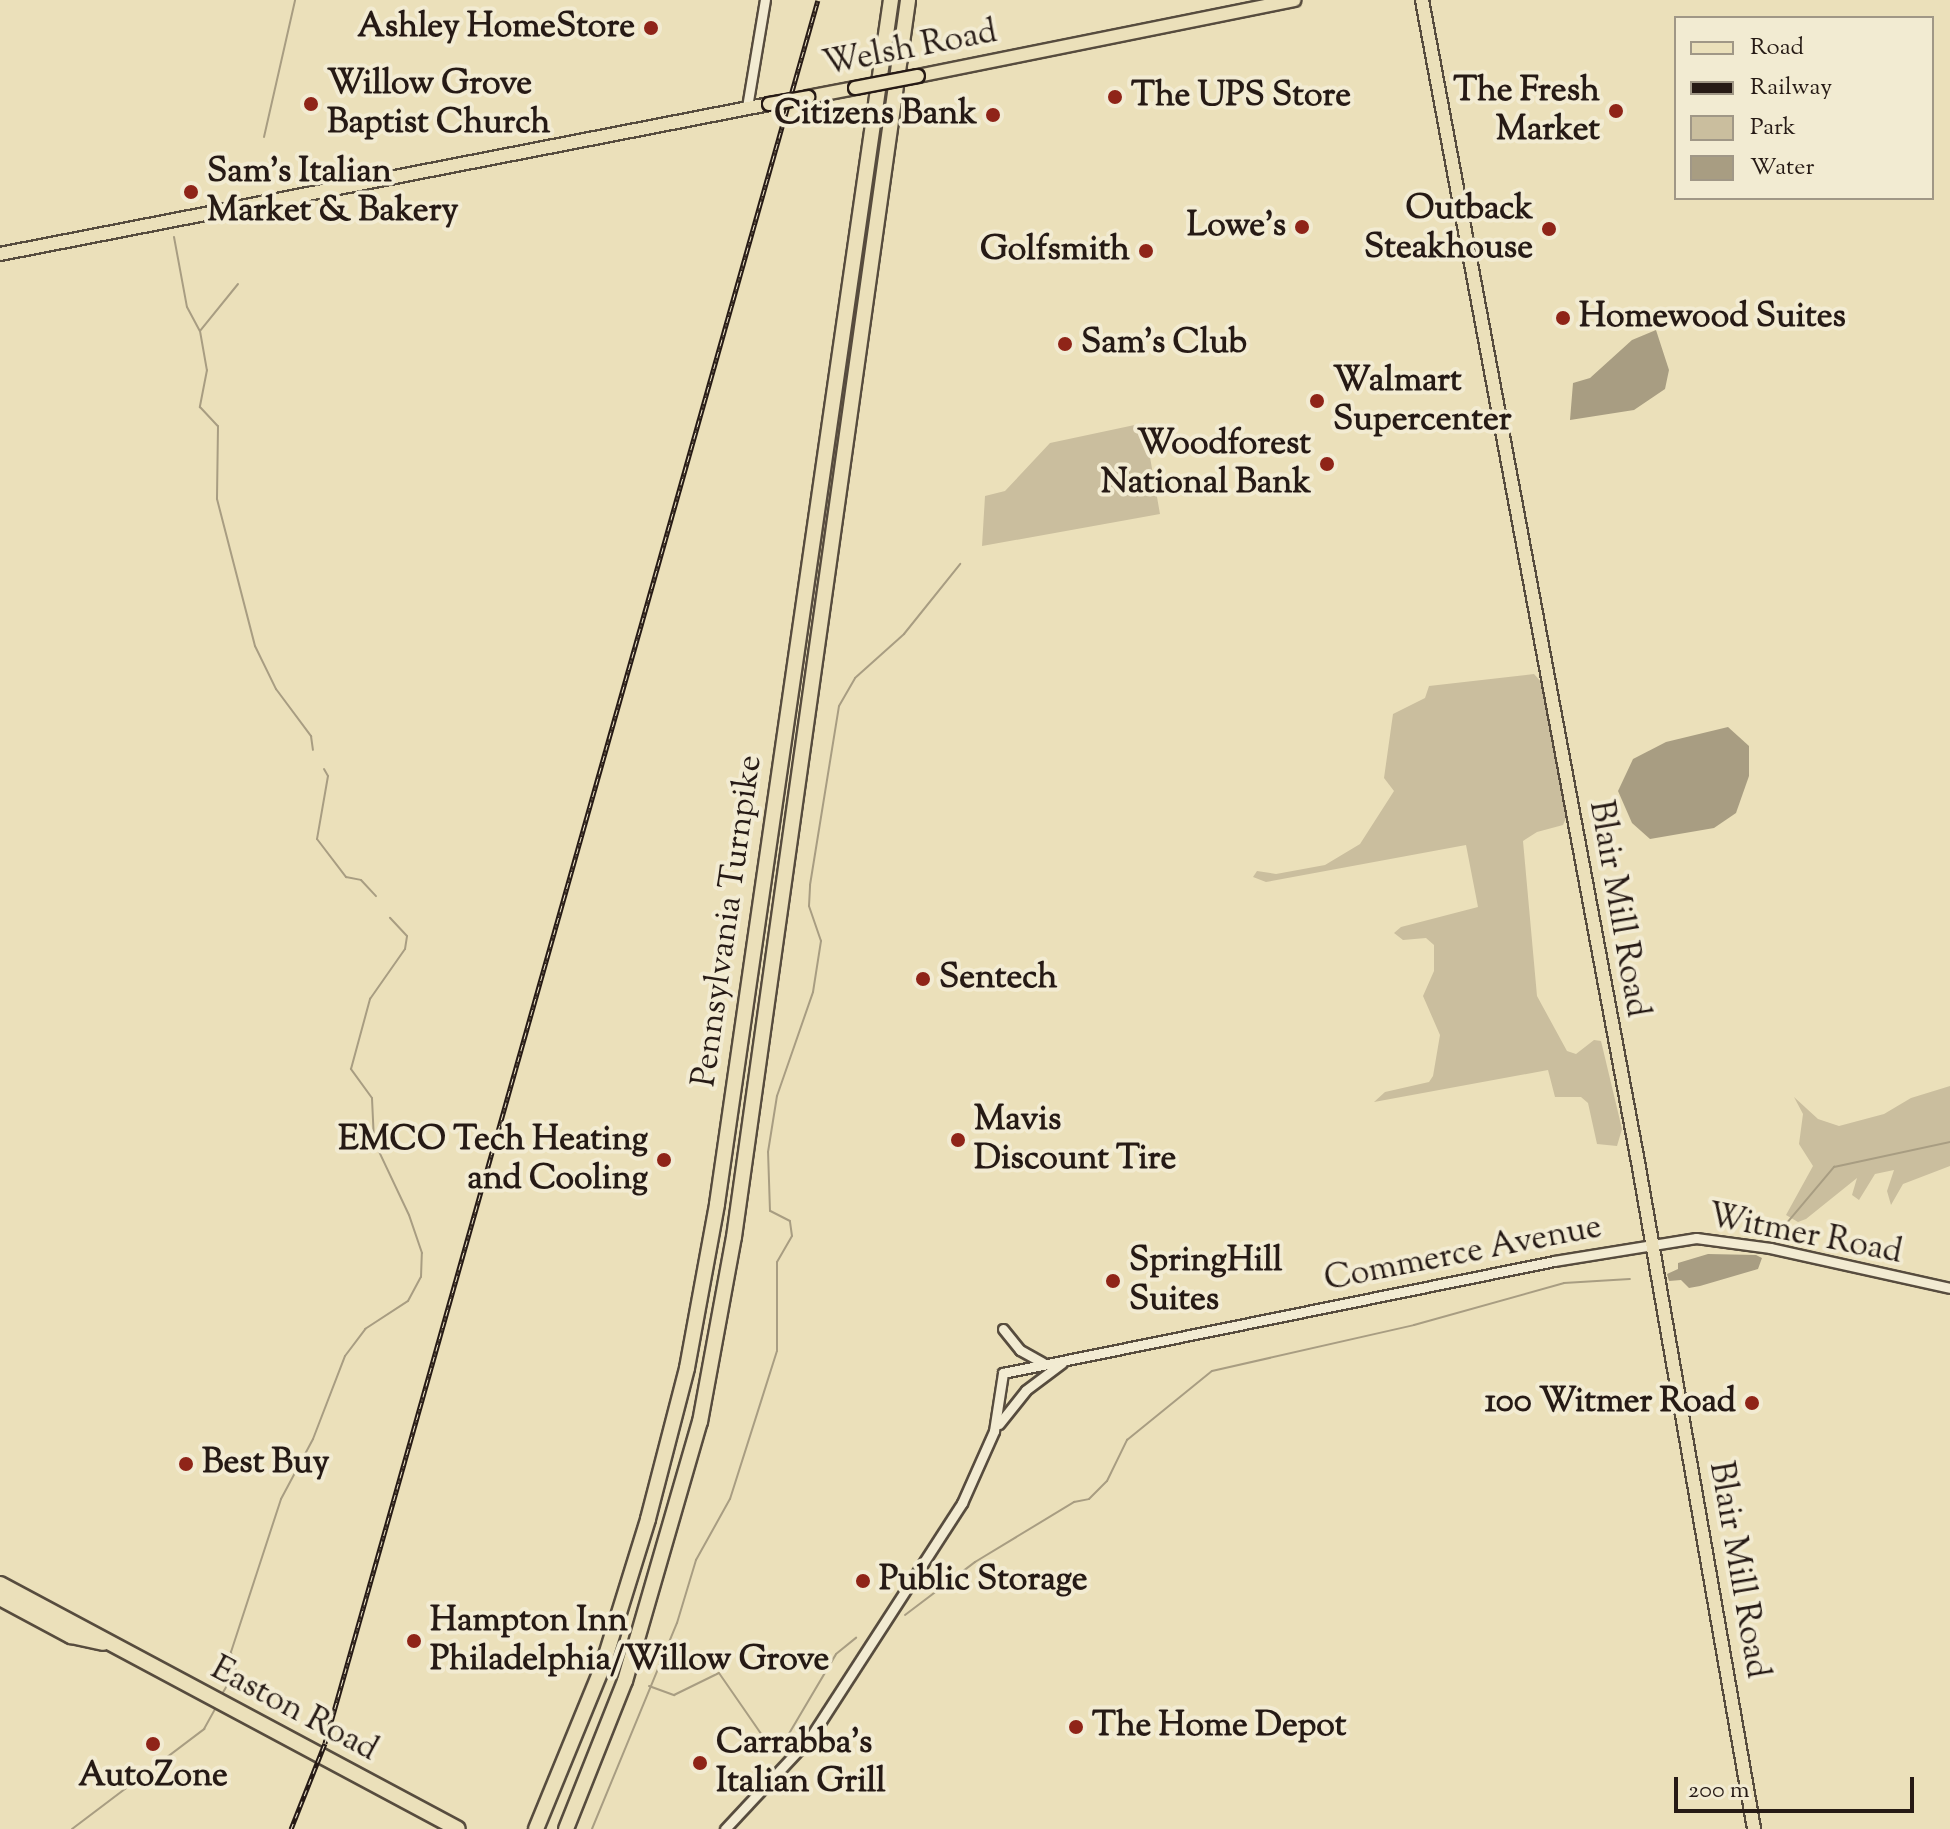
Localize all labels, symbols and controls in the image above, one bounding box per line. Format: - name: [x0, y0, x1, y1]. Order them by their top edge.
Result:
- place label: Ashley HomeStore: [357, 8, 635, 48]
- street label: Welsh Road: [819, 12, 1001, 86]
- legend: [1674, 16, 1934, 200]
- marker: Ashley HomeStore: [642, 19, 660, 37]
- text: Road: [1750, 31, 1804, 65]
- place label: Willow Grove Baptist Church: [327, 64, 551, 144]
- place label: The Fresh Market: [1453, 71, 1600, 150]
- text: Railway: [1750, 71, 1832, 105]
- place label: The UPS Store: [1131, 77, 1351, 117]
- marker: The UPS Store: [1106, 88, 1124, 106]
- marker: Willow Grove Baptist Church: [302, 95, 320, 113]
- place label: Citizens Bank: [774, 95, 977, 135]
- marker: The Fresh Market: [1607, 102, 1625, 120]
- marker: Citizens Bank: [984, 106, 1002, 124]
- text: Park: [1750, 111, 1796, 145]
- text: Water: [1750, 151, 1814, 185]
- place label: Sam's Italian Market & Bakery: [207, 152, 458, 232]
- marker: Sam's Italian Market & Bakery: [182, 183, 200, 201]
- place label: Outback Steakhouse: [1364, 189, 1533, 268]
- place label: Lowe's: [1187, 207, 1286, 247]
- marker: Lowe's: [1293, 218, 1311, 236]
- marker: Outback Steakhouse: [1540, 220, 1558, 238]
- place label: Golfsmith: [980, 231, 1130, 271]
- marker: Golfsmith: [1137, 242, 1155, 260]
- place label: Homewood Suites: [1579, 298, 1846, 338]
- marker: Homewood Suites: [1554, 309, 1572, 327]
- place label: Sam's Club: [1081, 324, 1247, 364]
- marker: Sam's Club: [1056, 335, 1074, 353]
- place label: Walmart Supercenter: [1333, 361, 1511, 440]
- marker: Walmart Supercenter: [1308, 392, 1326, 410]
- place label: Woodforest National Bank: [1101, 424, 1311, 504]
- marker: Woodforest National Bank: [1318, 455, 1336, 473]
- street label: Pennsylvania Turnpike: [685, 753, 771, 1089]
- street label: Blair Mill Road: [1579, 797, 1657, 1021]
- place label: Sentech: [939, 959, 1057, 999]
- marker: Sentech: [914, 970, 932, 988]
- place label: Mavis Discount Tire: [974, 1100, 1176, 1180]
- place label: EMCO Tech Heating and Cooling: [338, 1120, 648, 1200]
- marker: Mavis Discount Tire: [949, 1131, 967, 1149]
- marker: EMCO Tech Heating and Cooling: [655, 1151, 673, 1169]
- street label: Witmer Road: [1704, 1196, 1906, 1274]
- street label: Commerce Avenue: [1321, 1207, 1605, 1301]
- place label: SpringHill Suites: [1129, 1241, 1282, 1320]
- marker: SpringHill Suites: [1104, 1272, 1122, 1290]
- place label: 100 Witmer Road: [1485, 1383, 1736, 1423]
- marker: 100 Witmer Road: [1743, 1394, 1761, 1412]
- place label: Best Buy: [202, 1444, 329, 1484]
- marker: Best Buy: [177, 1455, 195, 1473]
- street label: Blair Mill Road: [1699, 1458, 1777, 1682]
- place label: Public Storage: [879, 1561, 1088, 1601]
- marker: Public Storage: [854, 1572, 872, 1590]
- place label: Hampton Inn Philadelphia/Willow Grove: [430, 1601, 829, 1680]
- marker: Hampton Inn Philadelphia/Willow Grove: [405, 1632, 423, 1650]
- street label: Easton Road: [203, 1649, 385, 1771]
- place label: The Home Depot: [1092, 1707, 1346, 1747]
- marker: The Home Depot: [1067, 1718, 1085, 1736]
- place label: Carrabba's Italian Grill: [716, 1723, 886, 1802]
- marker: AutoZone: [144, 1735, 162, 1753]
- marker: Carrabba's Italian Grill: [691, 1754, 709, 1772]
- place label: AutoZone: [78, 1757, 228, 1797]
- scale bar: [1678, 1761, 1918, 1811]
- text: 200 m: [1688, 1774, 1750, 1808]

